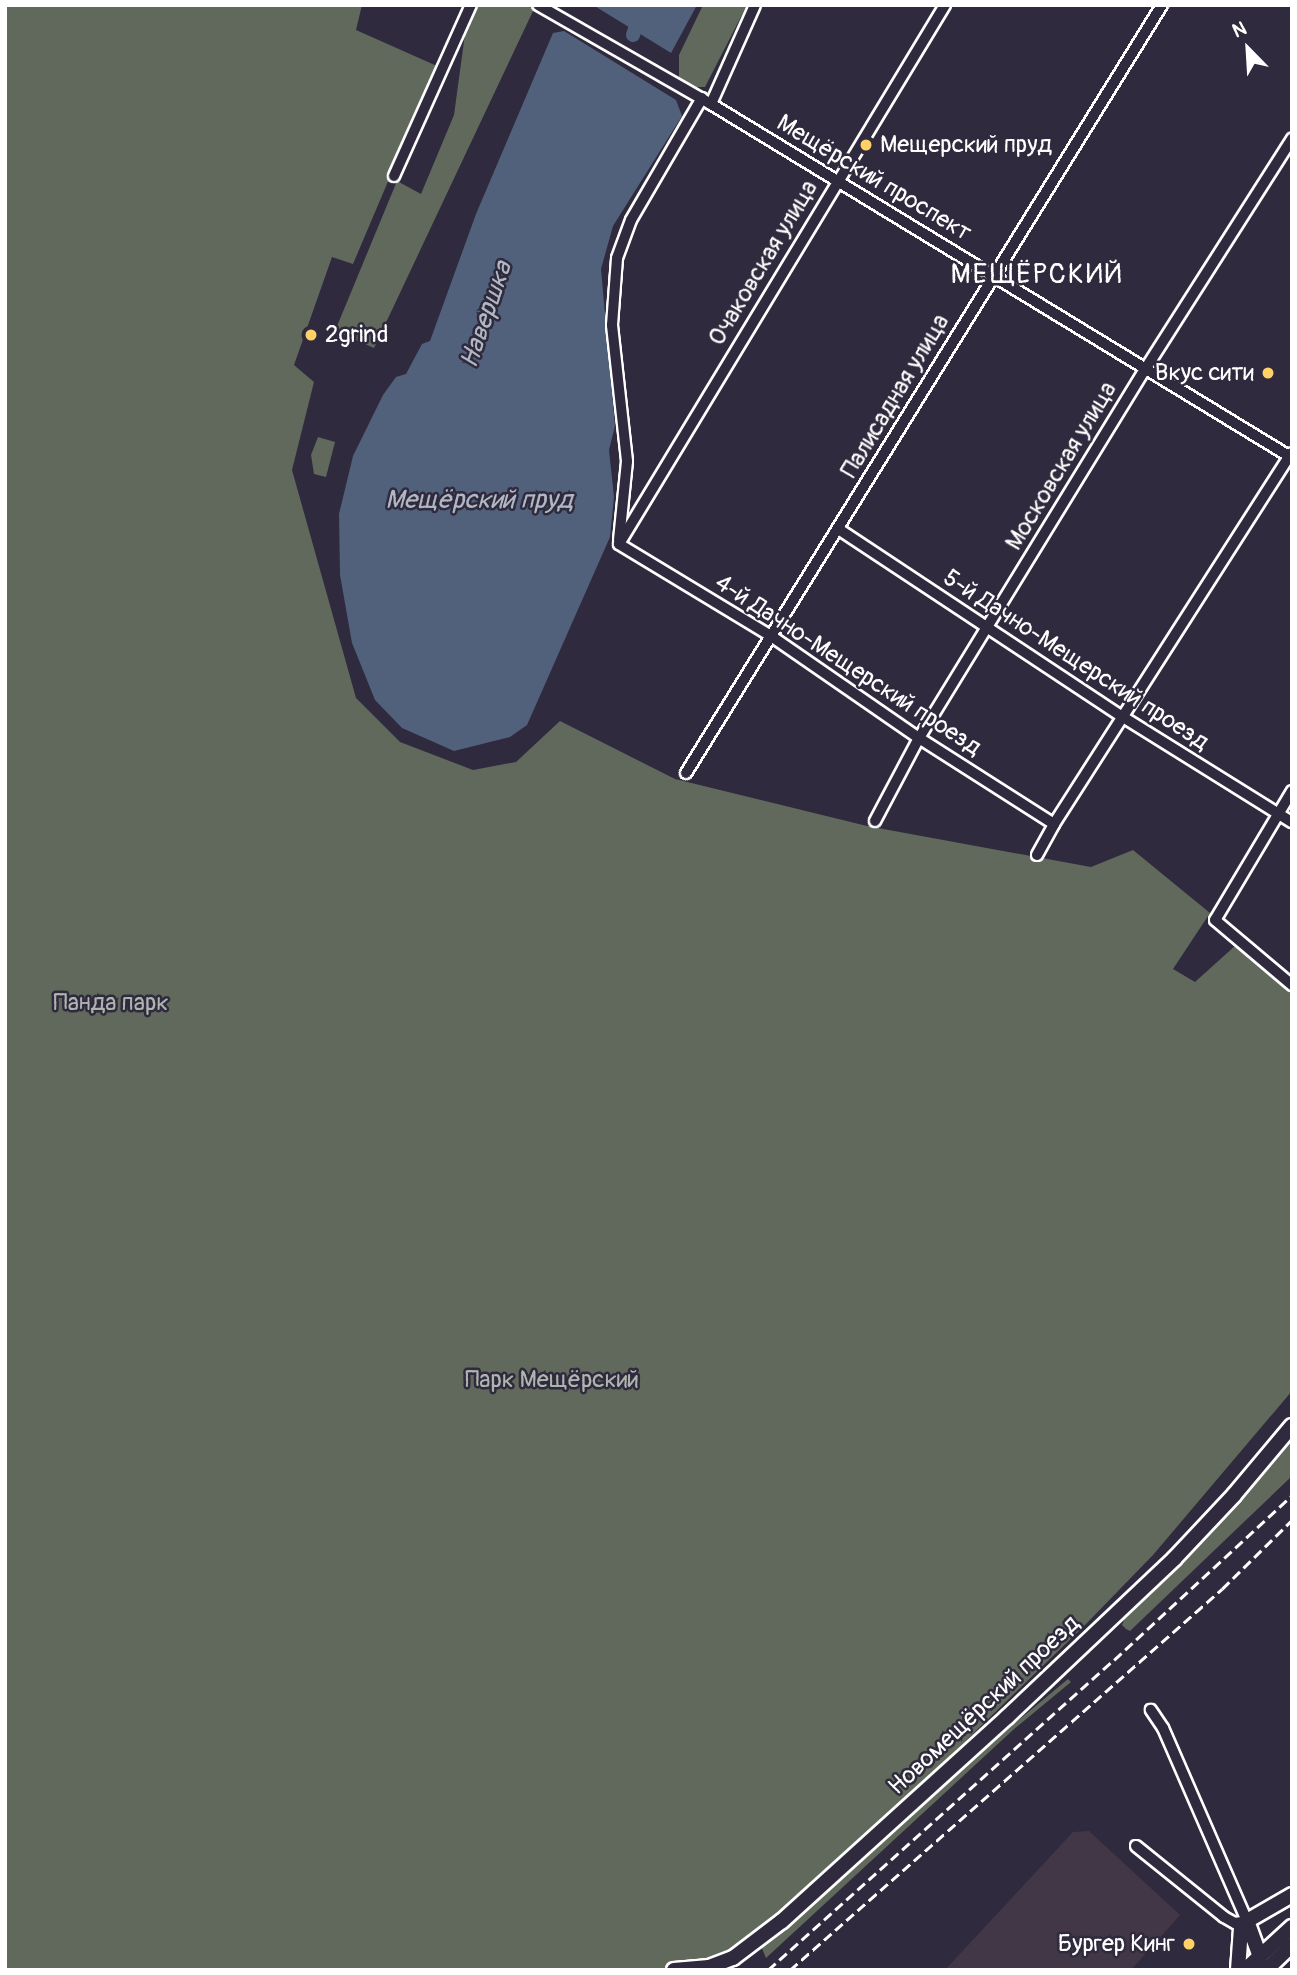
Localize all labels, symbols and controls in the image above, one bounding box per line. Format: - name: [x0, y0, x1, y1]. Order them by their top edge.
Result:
- north arrow: [1213, 14, 1283, 84]
- text: N: [1229, 16, 1250, 43]
- street label: Мещёрский проспект: [771, 109, 977, 247]
- place label: Мещерский пруд: [880, 131, 1052, 159]
- marker: Мещерский пруд: [858, 137, 874, 153]
- street label: Очаковская улица: [702, 175, 824, 351]
- water label: Навершка: [454, 258, 520, 372]
- district label: МЕЩЁРСКИЙ: [952, 258, 1122, 292]
- street label: Палисадная улица: [835, 309, 955, 483]
- place label: 2grind: [325, 321, 388, 349]
- marker: 2grind: [303, 327, 319, 343]
- place label: Вкус сити: [1155, 359, 1254, 387]
- marker: Вкус сити: [1260, 365, 1276, 381]
- street label: Московская улица: [999, 377, 1123, 555]
- water label: Мещёрский пруд: [385, 485, 573, 517]
- street label: 5-й Дачно-Мещерский проезд: [938, 563, 1214, 757]
- street label: 4-й Дачно-Мещерский проезд: [710, 568, 986, 762]
- park label: Панда парк: [53, 989, 169, 1017]
- park label: Парк Мещёрский: [465, 1366, 639, 1394]
- street label: Новомещёрский проезд: [883, 1609, 1085, 1801]
- place label: Бургер Кинг: [1058, 1930, 1175, 1958]
- marker: Бургер Кинг: [1181, 1936, 1197, 1952]

